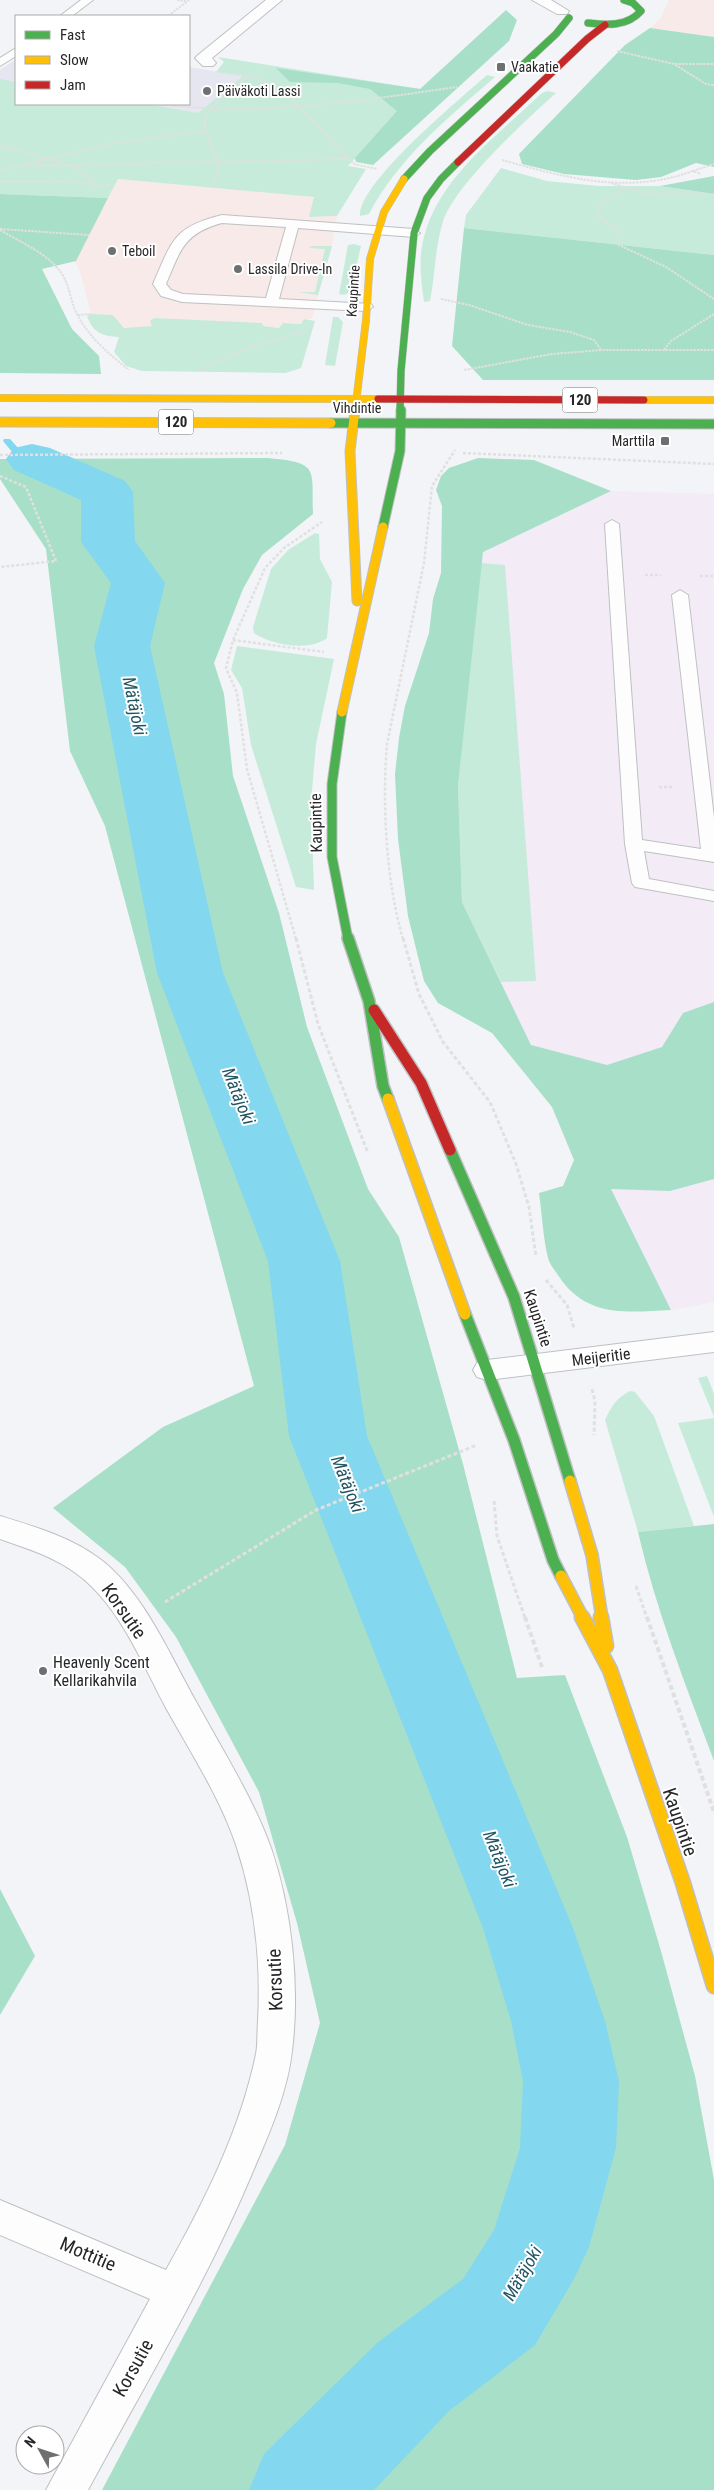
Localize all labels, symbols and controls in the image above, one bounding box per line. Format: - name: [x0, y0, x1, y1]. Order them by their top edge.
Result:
- legend: [15, 15, 190, 105]
- text: Fast: [60, 26, 85, 44]
- text: Slow: [60, 51, 89, 69]
- place label: Vaakatie: [511, 59, 559, 75]
- marker: Vaakatie: [495, 61, 507, 73]
- text: Jam: [60, 76, 86, 94]
- place label: Päiväkoti Lassi: [217, 83, 300, 99]
- marker: Päiväkoti Lassi: [201, 85, 213, 97]
- place label: Teboil: [122, 243, 156, 259]
- marker: Teboil: [106, 245, 118, 257]
- place label: Lassila Drive-In: [248, 261, 332, 277]
- marker: Lassila Drive-In: [232, 263, 244, 275]
- street label: Kaupintie: [343, 264, 363, 317]
- road number: 120: [562, 388, 598, 412]
- street label: Vihdintie: [333, 400, 382, 416]
- road number: 120: [158, 410, 194, 434]
- place label: Marttila: [612, 433, 655, 449]
- marker: Marttila: [659, 435, 671, 447]
- water label: Mätäjoki: [119, 675, 152, 738]
- street label: Kaupintie: [306, 793, 326, 853]
- water label: Mätäjoki: [218, 1064, 260, 1128]
- street label: Kaupintie: [520, 1287, 556, 1349]
- street label: Meijeritie: [571, 1344, 631, 1370]
- water label: Mätäjoki: [327, 1452, 369, 1516]
- street label: Korsutie: [97, 1579, 151, 1643]
- place label: Heavenly Scent Kellarikahvila: [53, 1653, 150, 1690]
- marker: Heavenly Scent Kellarikahvila: [37, 1665, 49, 1677]
- street label: Kaupintie: [658, 1785, 702, 1859]
- water label: Mätäjoki: [479, 1827, 521, 1891]
- street label: Korsutie: [262, 1948, 288, 2011]
- street label: Mottitie: [57, 2232, 119, 2276]
- water label: Mätäjoki: [498, 2241, 546, 2304]
- street label: Korsutie: [108, 2335, 158, 2401]
- north arrow: [15, 2425, 65, 2475]
- text: N: [21, 2433, 39, 2450]

